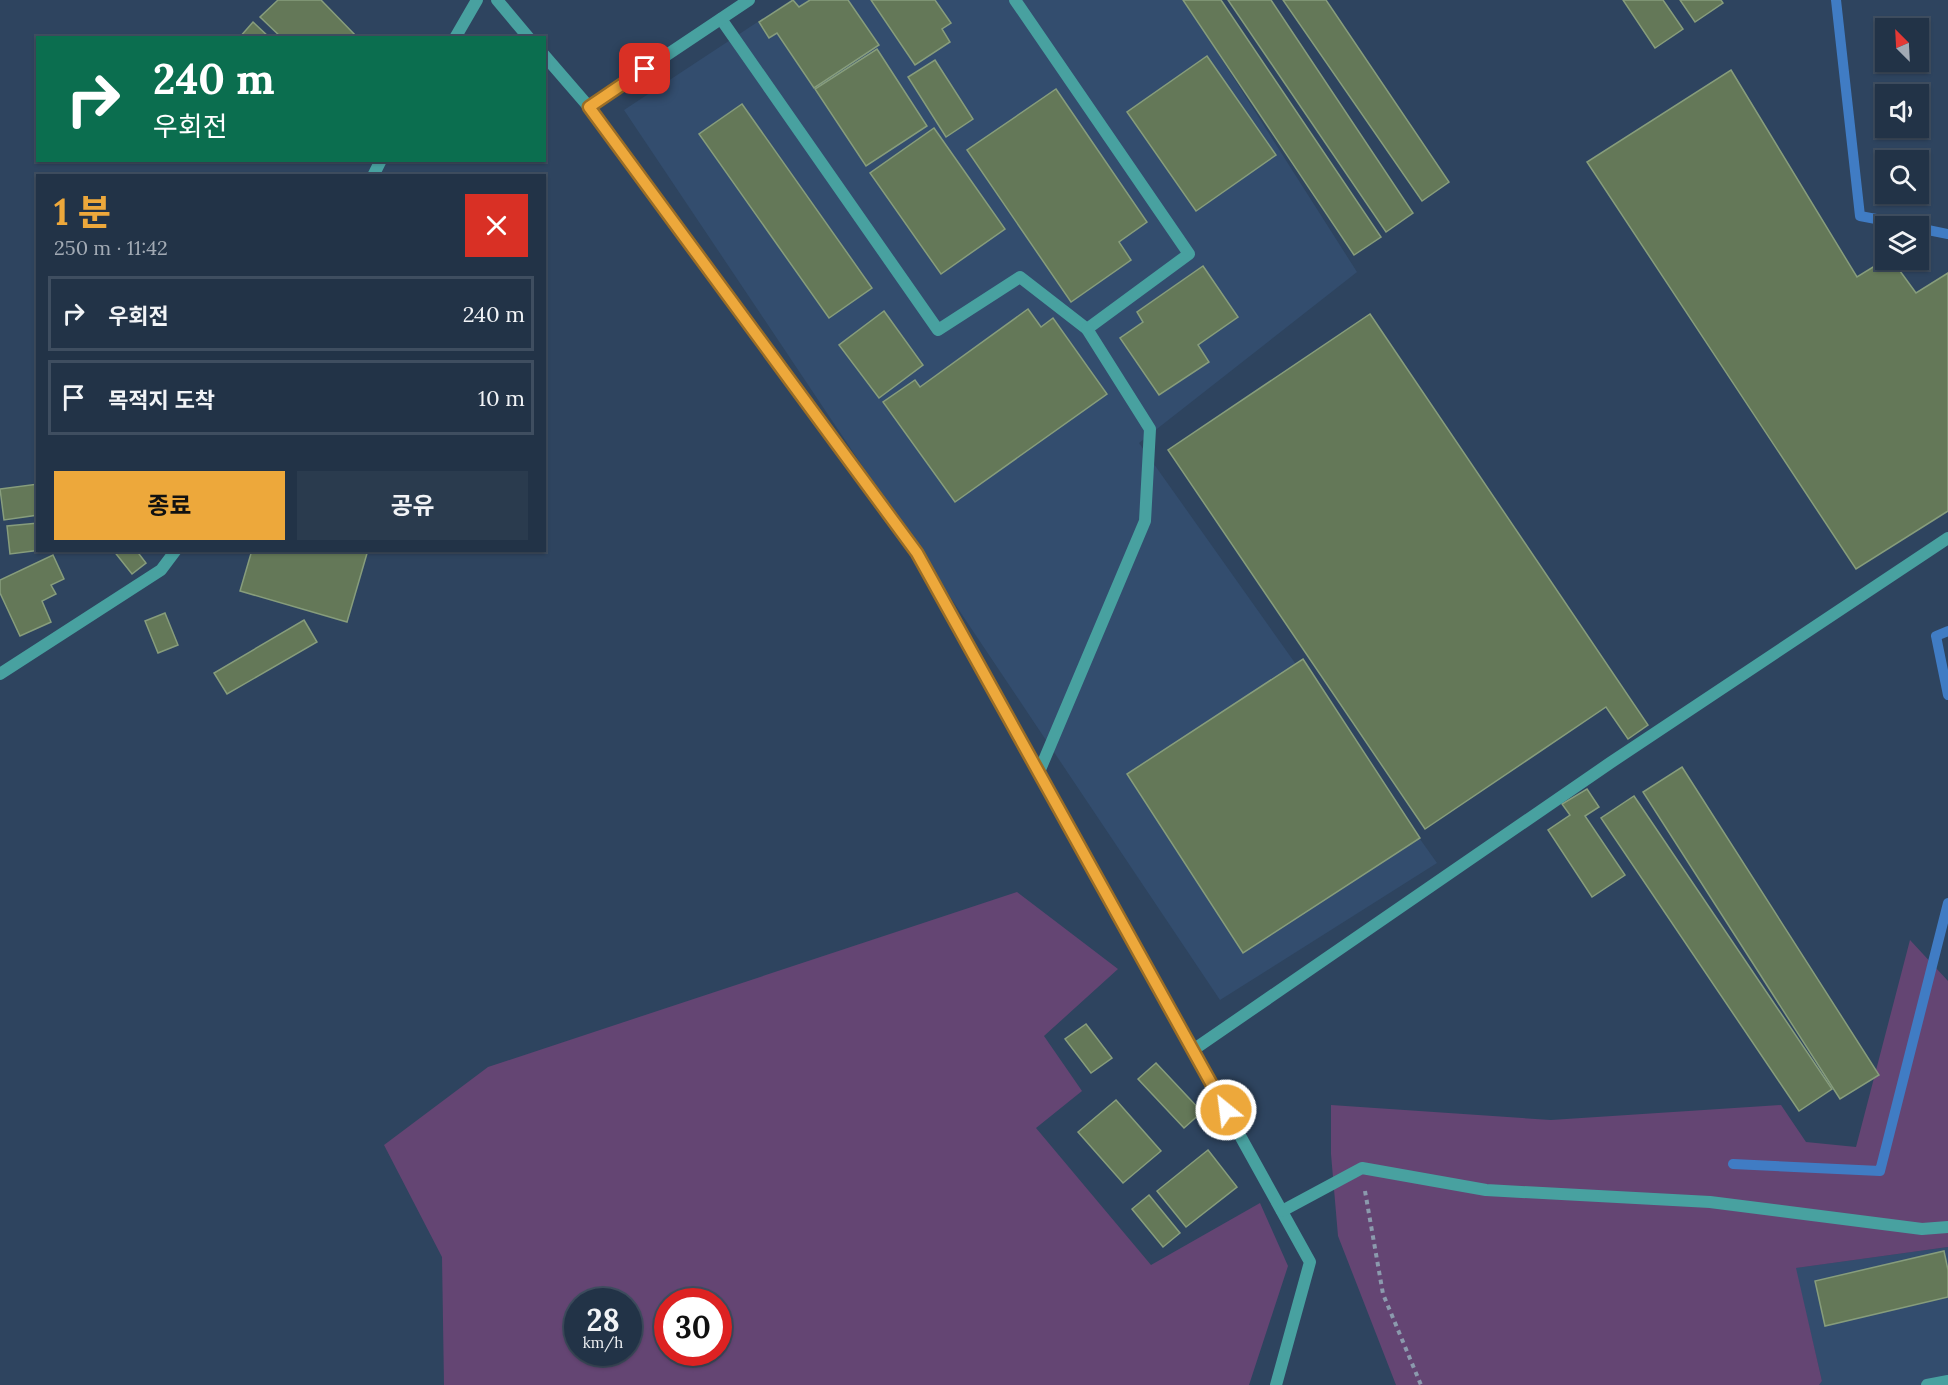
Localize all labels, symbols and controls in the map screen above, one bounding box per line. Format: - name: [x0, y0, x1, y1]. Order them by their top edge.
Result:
- north arrow: [1875, 18, 1929, 72]
- map controls: [1875, 18, 1929, 270]
- pin: [619, 43, 670, 94]
- text: 240 m: [153, 52, 275, 106]
- icon: arrive: [628, 52, 661, 85]
- icon: right: [54, 60, 132, 138]
- button: sound: [1875, 84, 1929, 138]
- text: 우회전: [153, 109, 228, 143]
- button: search: [1875, 150, 1929, 204]
- text: 1 분: [54, 189, 111, 235]
- button: close: [465, 194, 528, 257]
- button: layers: [1875, 216, 1929, 270]
- text: 250 m · 11:42: [54, 235, 168, 260]
- icon: right: [57, 297, 90, 330]
- text: 240 m: [463, 300, 525, 328]
- text: 우회전: [108, 302, 169, 330]
- icon: arrive: [57, 381, 90, 414]
- text: 10 m: [478, 384, 525, 412]
- text: 목적지 도착: [108, 386, 215, 414]
- button: 종료: [54, 471, 285, 540]
- button: 공유: [297, 471, 528, 540]
- position arrow: [1194, 1078, 1258, 1142]
- speed limit sign: 30: [654, 1288, 732, 1366]
- text: 28: [586, 1301, 620, 1339]
- text: km/h: [583, 1333, 623, 1352]

